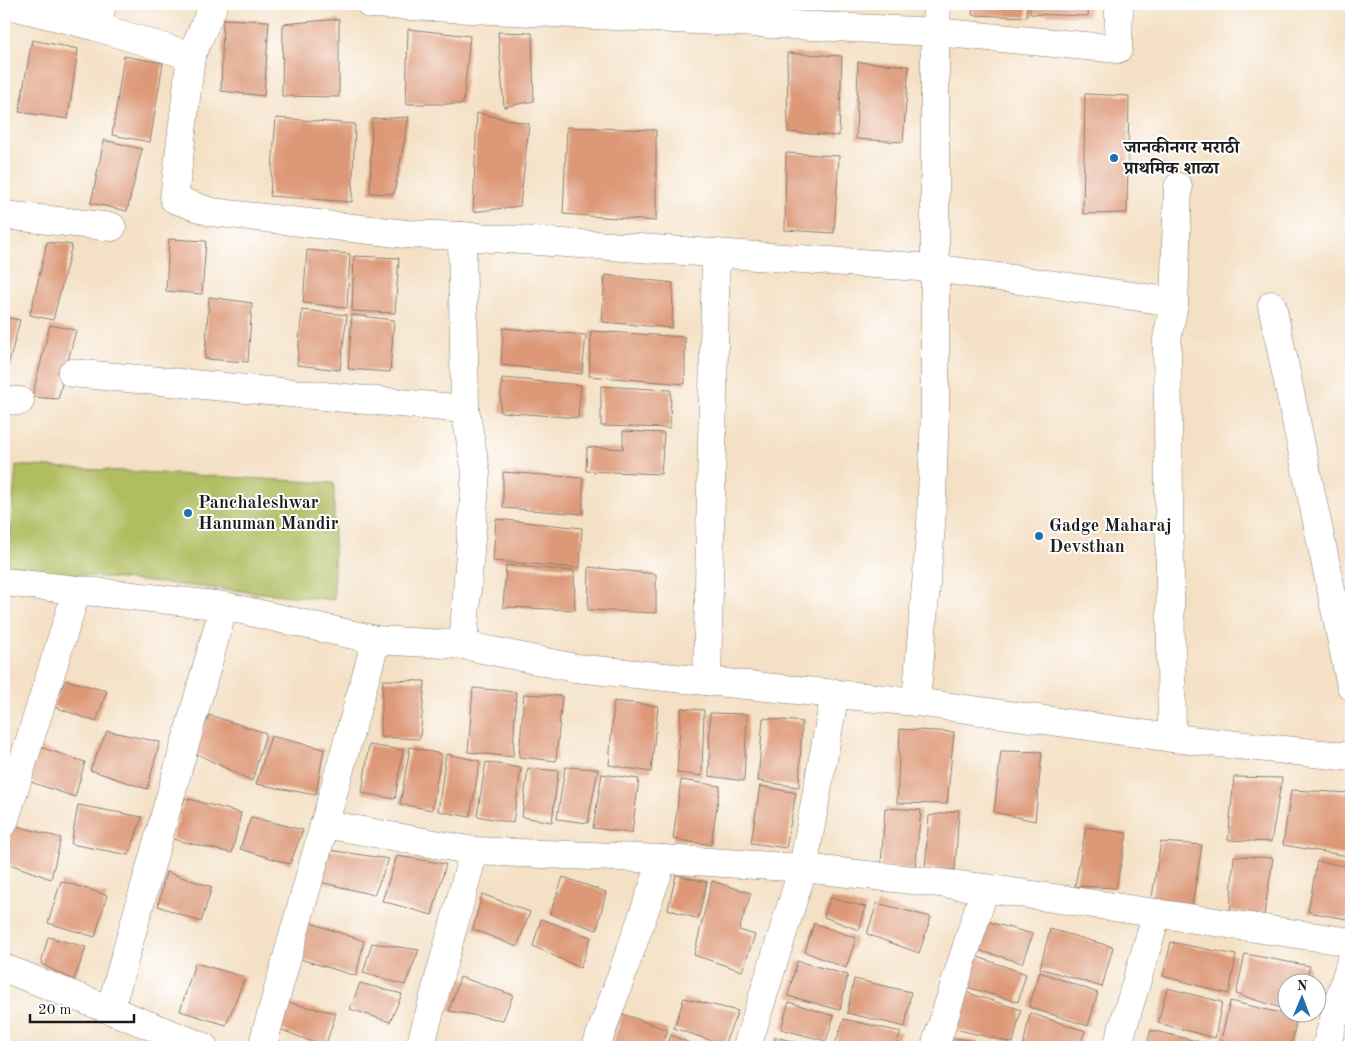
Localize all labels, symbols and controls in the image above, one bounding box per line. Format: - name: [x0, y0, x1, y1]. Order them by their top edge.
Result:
- place label: जानकीनगर मराठी प्राथमिक शाळा: [1122, 136, 1241, 178]
- marker: जानकीनगर मराठी प्राथमिक शाळा: [1108, 152, 1120, 164]
- place label: Panchaleshwar Hanuman Mandir: [198, 494, 339, 533]
- marker: Panchaleshwar Hanuman Mandir: [182, 507, 194, 519]
- place label: Gadge Maharaj Devsthan: [1049, 517, 1171, 556]
- marker: Gadge Maharaj Devsthan: [1033, 530, 1045, 542]
- north arrow: [1278, 974, 1328, 1024]
- text: N: [1297, 979, 1308, 993]
- scale bar: [30, 991, 134, 1023]
- text: 20 m: [38, 1003, 72, 1018]

